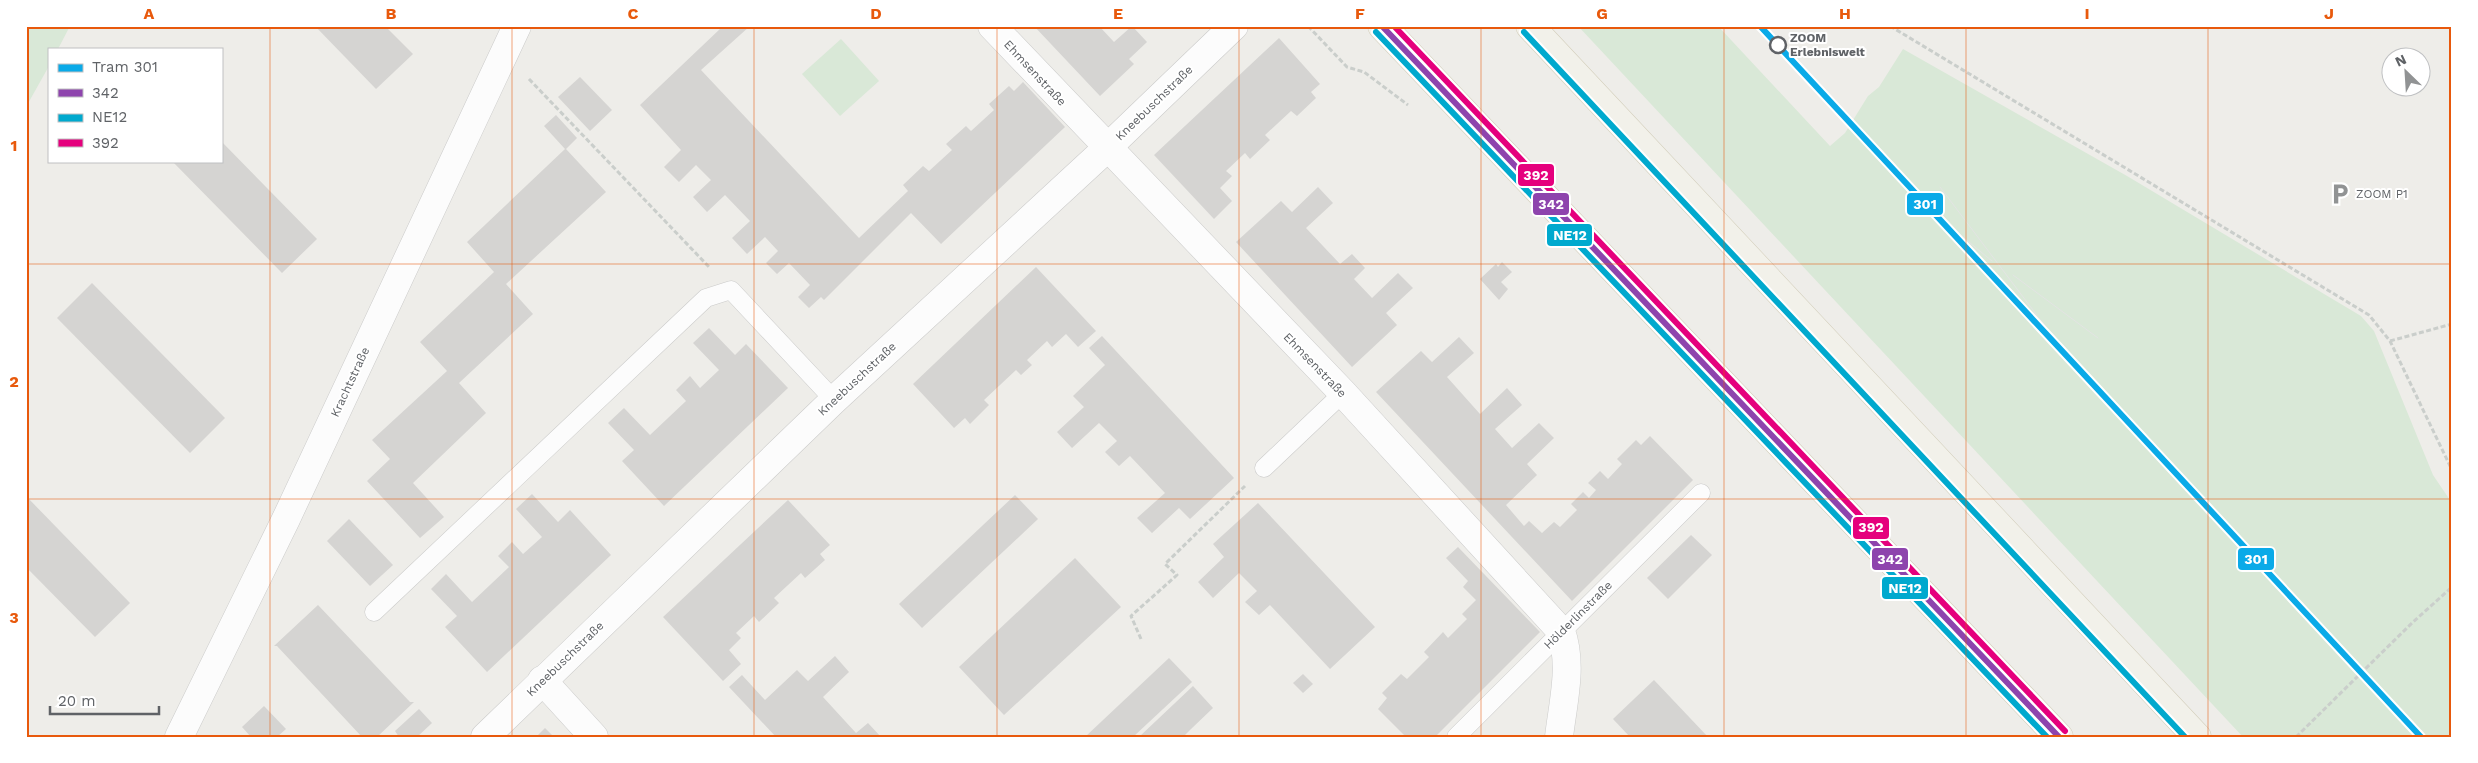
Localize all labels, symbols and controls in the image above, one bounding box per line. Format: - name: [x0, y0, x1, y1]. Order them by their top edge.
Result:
- text: A: [144, 4, 155, 23]
- text: B: [386, 4, 397, 23]
- text: C: [628, 4, 639, 23]
- text: D: [870, 4, 882, 23]
- text: E: [1113, 4, 1123, 23]
- text: F: [1355, 4, 1365, 23]
- text: G: [1596, 4, 1608, 23]
- text: H: [1839, 4, 1851, 23]
- text: I: [2084, 4, 2090, 23]
- text: J: [2324, 4, 2334, 23]
- place label: ZOOM Erlebniswelt: [1790, 31, 1866, 59]
- marker: ZOOM Erlebniswelt: [1769, 36, 1787, 54]
- street label: Ehmsenstraße: [1001, 37, 1069, 109]
- legend: [48, 48, 222, 162]
- north arrow: [2380, 48, 2430, 98]
- text: N: [2392, 51, 2409, 70]
- text: Tram 301: [92, 58, 158, 76]
- street label: Kneebuschstraße: [1113, 63, 1196, 143]
- text: 342: [92, 84, 119, 102]
- text: NE12: [92, 108, 127, 126]
- text: 392: [92, 134, 119, 152]
- text: 1: [11, 136, 17, 155]
- line badge: 392: [1517, 163, 1555, 187]
- text: 392: [1523, 167, 1549, 183]
- parking icon: ZOOM P1: [2327, 181, 2353, 207]
- place label: ZOOM P1: [2356, 187, 2408, 201]
- line badge: 342: [1532, 192, 1570, 216]
- line badge: 301: [1906, 192, 1944, 216]
- text: 342: [1538, 196, 1564, 212]
- text: 301: [1913, 196, 1937, 212]
- line badge: NE12: [1546, 223, 1593, 247]
- text: NE12: [1553, 227, 1587, 243]
- street label: Ehmsenstraße: [1281, 330, 1349, 400]
- street label: Kneebuschstraße: [815, 339, 899, 419]
- street label: Krachtstraße: [328, 345, 372, 419]
- text: 2: [9, 372, 19, 391]
- line badge: 392: [1852, 516, 1890, 540]
- text: 392: [1858, 519, 1884, 535]
- line badge: 342: [1871, 547, 1909, 571]
- line badge: 301: [2237, 547, 2275, 571]
- text: 342: [1877, 551, 1903, 567]
- text: 301: [2244, 551, 2268, 567]
- line badge: NE12: [1881, 576, 1929, 600]
- street label: Hölderlinstraße: [1541, 578, 1615, 652]
- text: NE12: [1888, 580, 1922, 596]
- text: 3: [9, 608, 19, 627]
- street label: Kneebuschstraße: [524, 619, 607, 699]
- scale bar: [50, 683, 159, 715]
- text: 20 m: [58, 692, 96, 710]

